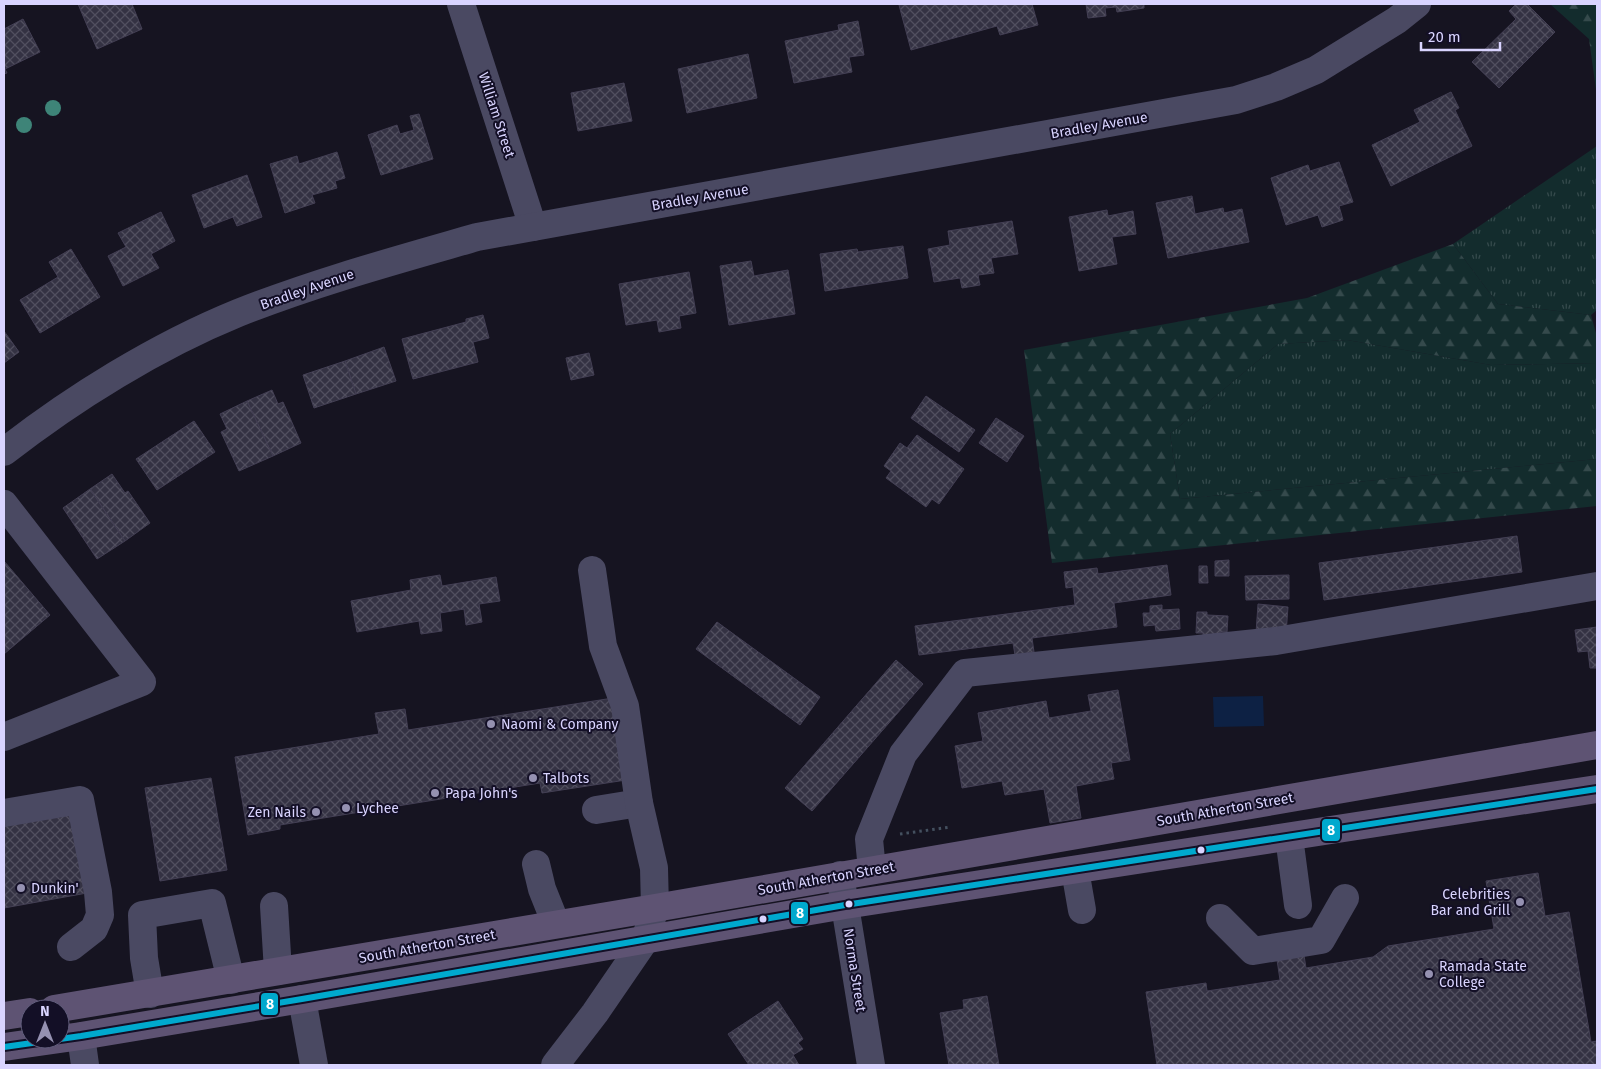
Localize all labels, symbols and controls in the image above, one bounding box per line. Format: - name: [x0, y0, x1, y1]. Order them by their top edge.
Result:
- scale bar: [1421, 20, 1500, 52]
- text: 20 m: [1428, 28, 1461, 46]
- street label: William Street: [475, 70, 519, 161]
- street label: Bradley Avenue: [1049, 109, 1149, 142]
- street label: Bradley Avenue: [650, 181, 750, 214]
- street label: Bradley Avenue: [258, 265, 356, 313]
- place label: Naomi & Company: [501, 716, 619, 733]
- marker: Naomi & Company: [485, 718, 497, 730]
- place label: Talbots: [543, 770, 590, 787]
- marker: Talbots: [527, 772, 539, 784]
- place label: Papa John's: [445, 785, 518, 802]
- marker: Papa John's: [429, 787, 441, 799]
- street label: South Atherton Street: [1156, 789, 1296, 830]
- place label: Lychee: [356, 800, 399, 817]
- marker: Lychee: [340, 802, 352, 814]
- place label: Zen Nails: [248, 804, 306, 821]
- marker: Zen Nails: [310, 806, 322, 818]
- line badge: 8: [1321, 818, 1341, 842]
- text: 8: [1327, 822, 1335, 839]
- unlabelled marker: [1196, 845, 1206, 855]
- street label: South Atherton Street: [757, 858, 897, 899]
- place label: Dunkin': [31, 880, 79, 897]
- marker: Dunkin': [15, 882, 27, 894]
- place label: Celebrities Bar and Grill: [1430, 886, 1510, 919]
- marker: Celebrities Bar and Grill: [1514, 896, 1526, 908]
- unlabelled marker: [844, 899, 854, 909]
- line badge: 8: [790, 901, 809, 925]
- text: 8: [796, 905, 804, 922]
- unlabelled marker: [758, 914, 768, 924]
- street label: South Atherton Street: [358, 926, 498, 967]
- street label: Norma Street: [840, 927, 870, 1014]
- place label: Ramada State College: [1439, 958, 1527, 991]
- marker: Ramada State College: [1423, 968, 1435, 980]
- line badge: 8: [260, 992, 279, 1016]
- text: 8: [266, 996, 274, 1013]
- north arrow: [20, 999, 70, 1049]
- text: N: [40, 1003, 50, 1020]

